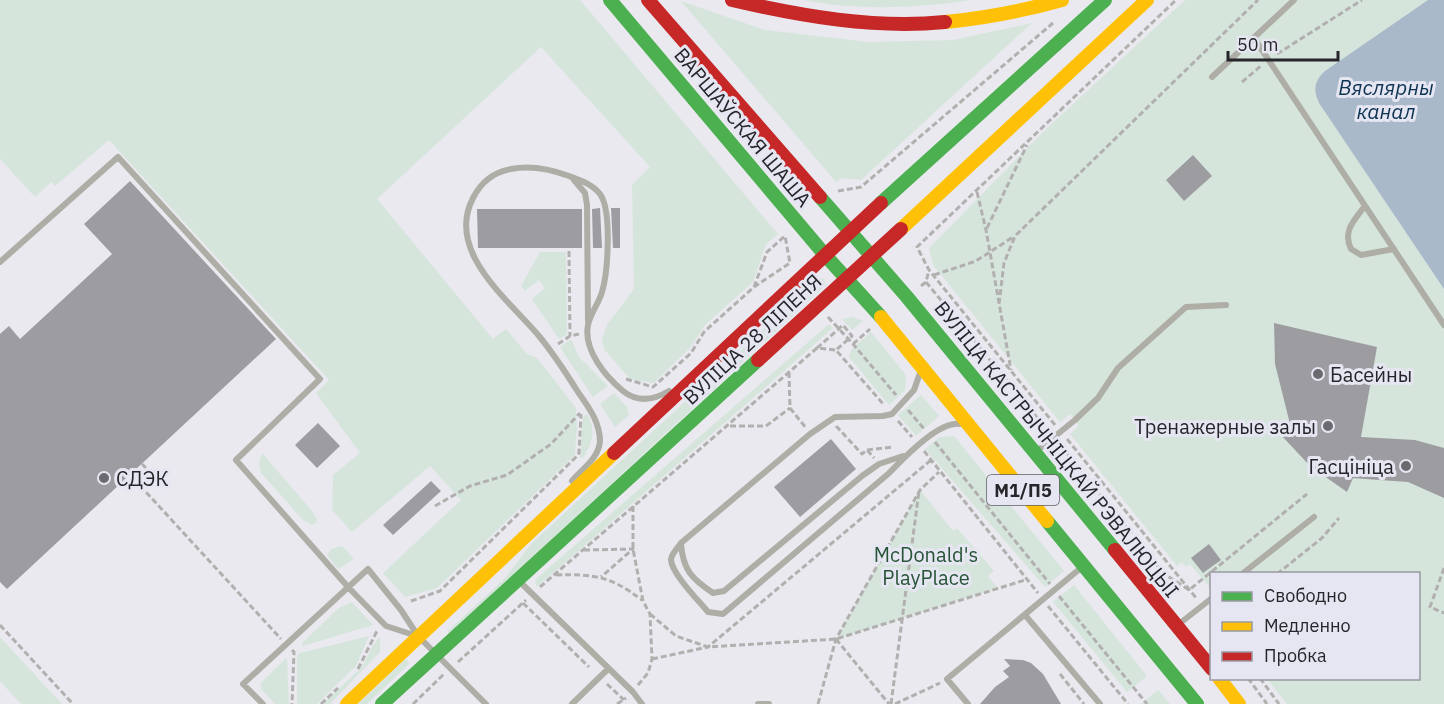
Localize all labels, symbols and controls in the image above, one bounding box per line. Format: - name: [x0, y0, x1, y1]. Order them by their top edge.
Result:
- scale bar: [1228, 24, 1338, 62]
- text: 50 m: [1237, 33, 1279, 56]
- street label: ВАРШАЎСКАЯ ШАША: [668, 42, 818, 212]
- water label: Вяслярны канал: [1338, 73, 1434, 125]
- street label: ВУЛІЦА 28 ЛІПЕНЯ: [677, 268, 827, 410]
- street label: ВУЛІЦА КАСТРЫЧНІЦКАЙ РЭВАЛЮЦЫІ: [929, 295, 1185, 603]
- place label: Басейны: [1330, 361, 1412, 388]
- marker: Басейны: [1311, 367, 1325, 381]
- place label: Тренажерные залы: [1134, 413, 1316, 440]
- marker: Тренажерные залы: [1321, 419, 1335, 433]
- place label: Гасцініца: [1309, 453, 1394, 480]
- marker: Гасцініца: [1399, 459, 1413, 473]
- place label: СДЭК: [116, 465, 169, 492]
- marker: СДЭК: [97, 471, 111, 485]
- road number: М1/П5: [987, 475, 1059, 505]
- park label: McDonald's PlayPlace: [874, 541, 978, 591]
- legend: [1210, 572, 1420, 680]
- text: Свободно: [1264, 584, 1347, 607]
- text: Медленно: [1264, 614, 1351, 637]
- text: Пробка: [1264, 644, 1327, 667]

